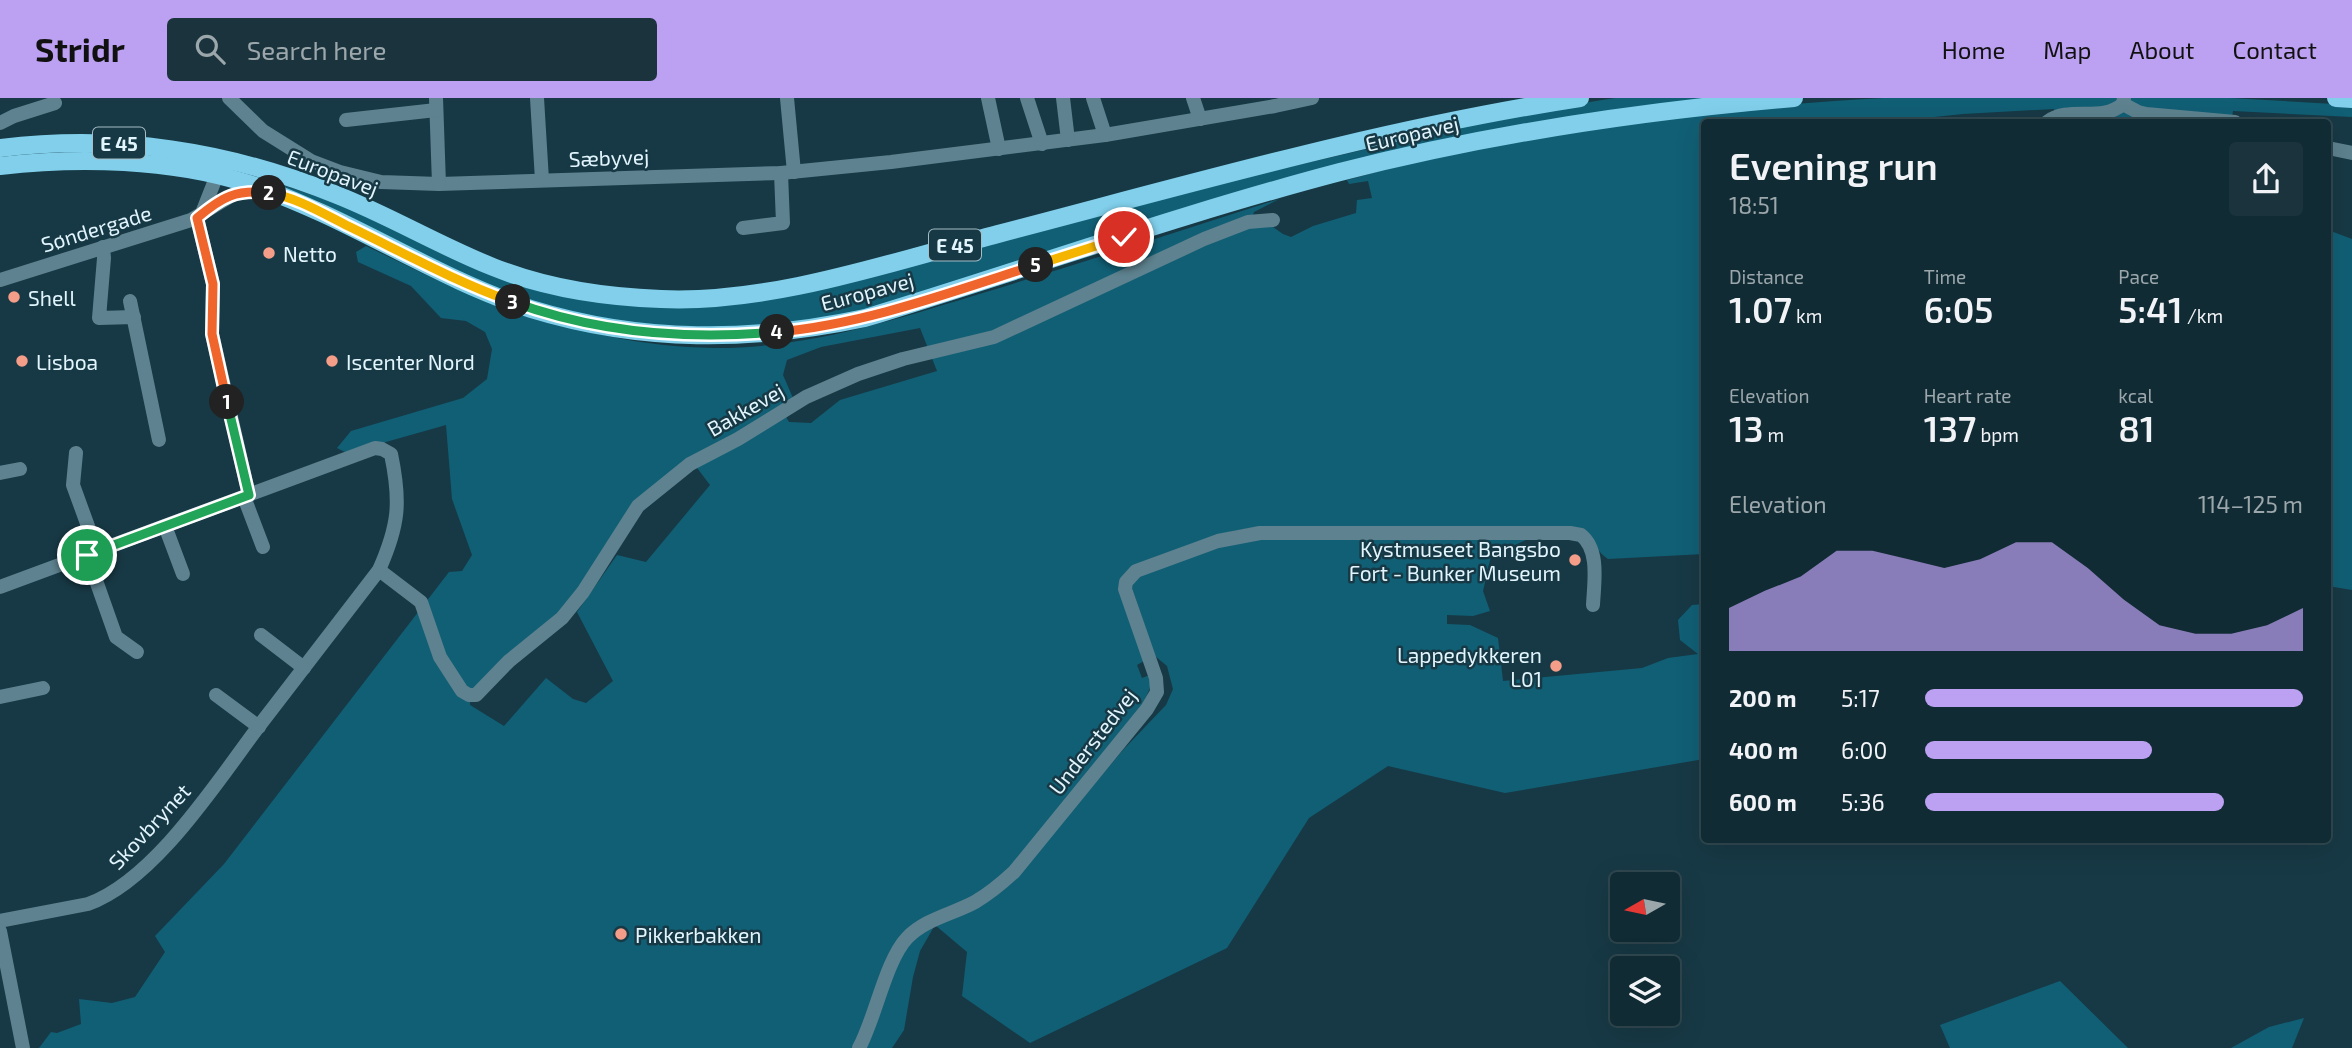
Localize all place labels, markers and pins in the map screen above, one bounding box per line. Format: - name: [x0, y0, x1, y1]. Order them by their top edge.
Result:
- pin: 2: [252, 176, 286, 210]
- pin: [1094, 207, 1154, 267]
- place label: Netto: [283, 241, 337, 266]
- marker: Netto: [261, 245, 277, 261]
- pin: 5: [1018, 248, 1054, 282]
- pin: 3: [496, 284, 530, 320]
- place label: Shell: [28, 285, 76, 310]
- marker: Shell: [6, 289, 22, 305]
- pin: 4: [760, 314, 794, 350]
- place label: Lisboa: [36, 349, 98, 374]
- place label: Iscenter Nord: [346, 349, 475, 374]
- marker: Lisboa: [14, 353, 30, 369]
- marker: Iscenter Nord: [324, 353, 340, 369]
- pin: 1: [210, 384, 244, 420]
- pin: [57, 525, 117, 585]
- place label: Kystmuseet Bangsbo Fort - Bunker Museum: [1349, 536, 1561, 585]
- marker: Kystmuseet Bangsbo Fort - Bunker Museum: [1567, 552, 1583, 568]
- place label: Lappedykkeren L01: [1397, 642, 1542, 691]
- marker: Lappedykkeren L01: [1548, 658, 1564, 674]
- place label: Pikkerbakken: [635, 922, 761, 947]
- marker: Pikkerbakken: [613, 926, 629, 942]

